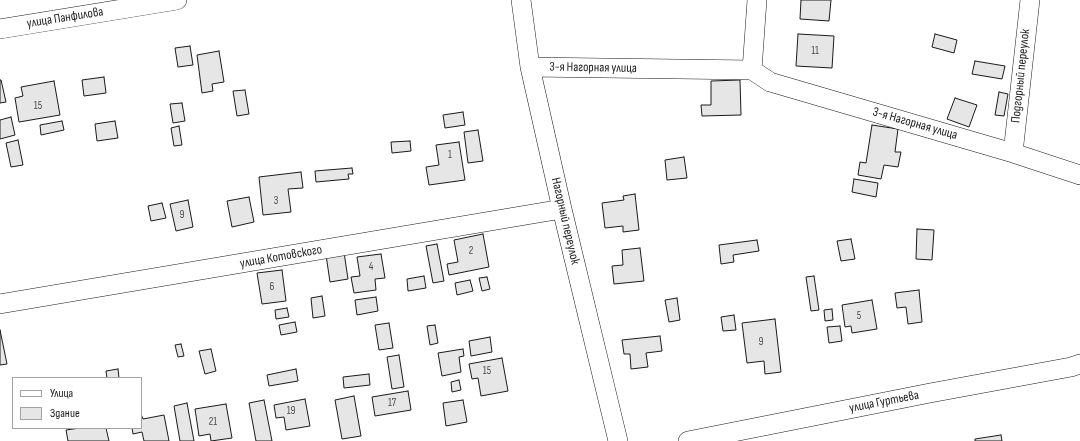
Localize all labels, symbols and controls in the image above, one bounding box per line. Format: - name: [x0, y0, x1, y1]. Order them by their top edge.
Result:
- street label: улица Панфилова: [26, 4, 104, 32]
- street label: Подгорный переулок: [1008, 28, 1034, 124]
- house number: 11: [811, 44, 819, 58]
- street label: 3-я Нагорная улица: [549, 59, 637, 77]
- house number: 15: [34, 99, 42, 113]
- street label: 3-я Нагорная улица: [871, 104, 959, 144]
- house number: 1: [448, 148, 452, 162]
- street label: Нагорный переулок: [547, 176, 583, 266]
- house number: 3: [274, 194, 278, 208]
- house number: 9: [180, 208, 184, 222]
- street label: улица Котовского: [239, 242, 323, 272]
- house number: 2: [469, 244, 473, 258]
- house number: 4: [369, 260, 373, 274]
- house number: 6: [270, 280, 274, 294]
- house number: 5: [857, 309, 861, 323]
- house number: 9: [759, 335, 763, 349]
- house number: 15: [483, 364, 491, 378]
- legend: [12, 377, 142, 429]
- text: Улица: [50, 386, 73, 401]
- street label: улица Гуртьева: [848, 388, 920, 416]
- house number: 17: [388, 396, 396, 410]
- house number: 19: [287, 404, 295, 418]
- text: Здание: [50, 406, 80, 421]
- house number: 21: [209, 415, 217, 429]

